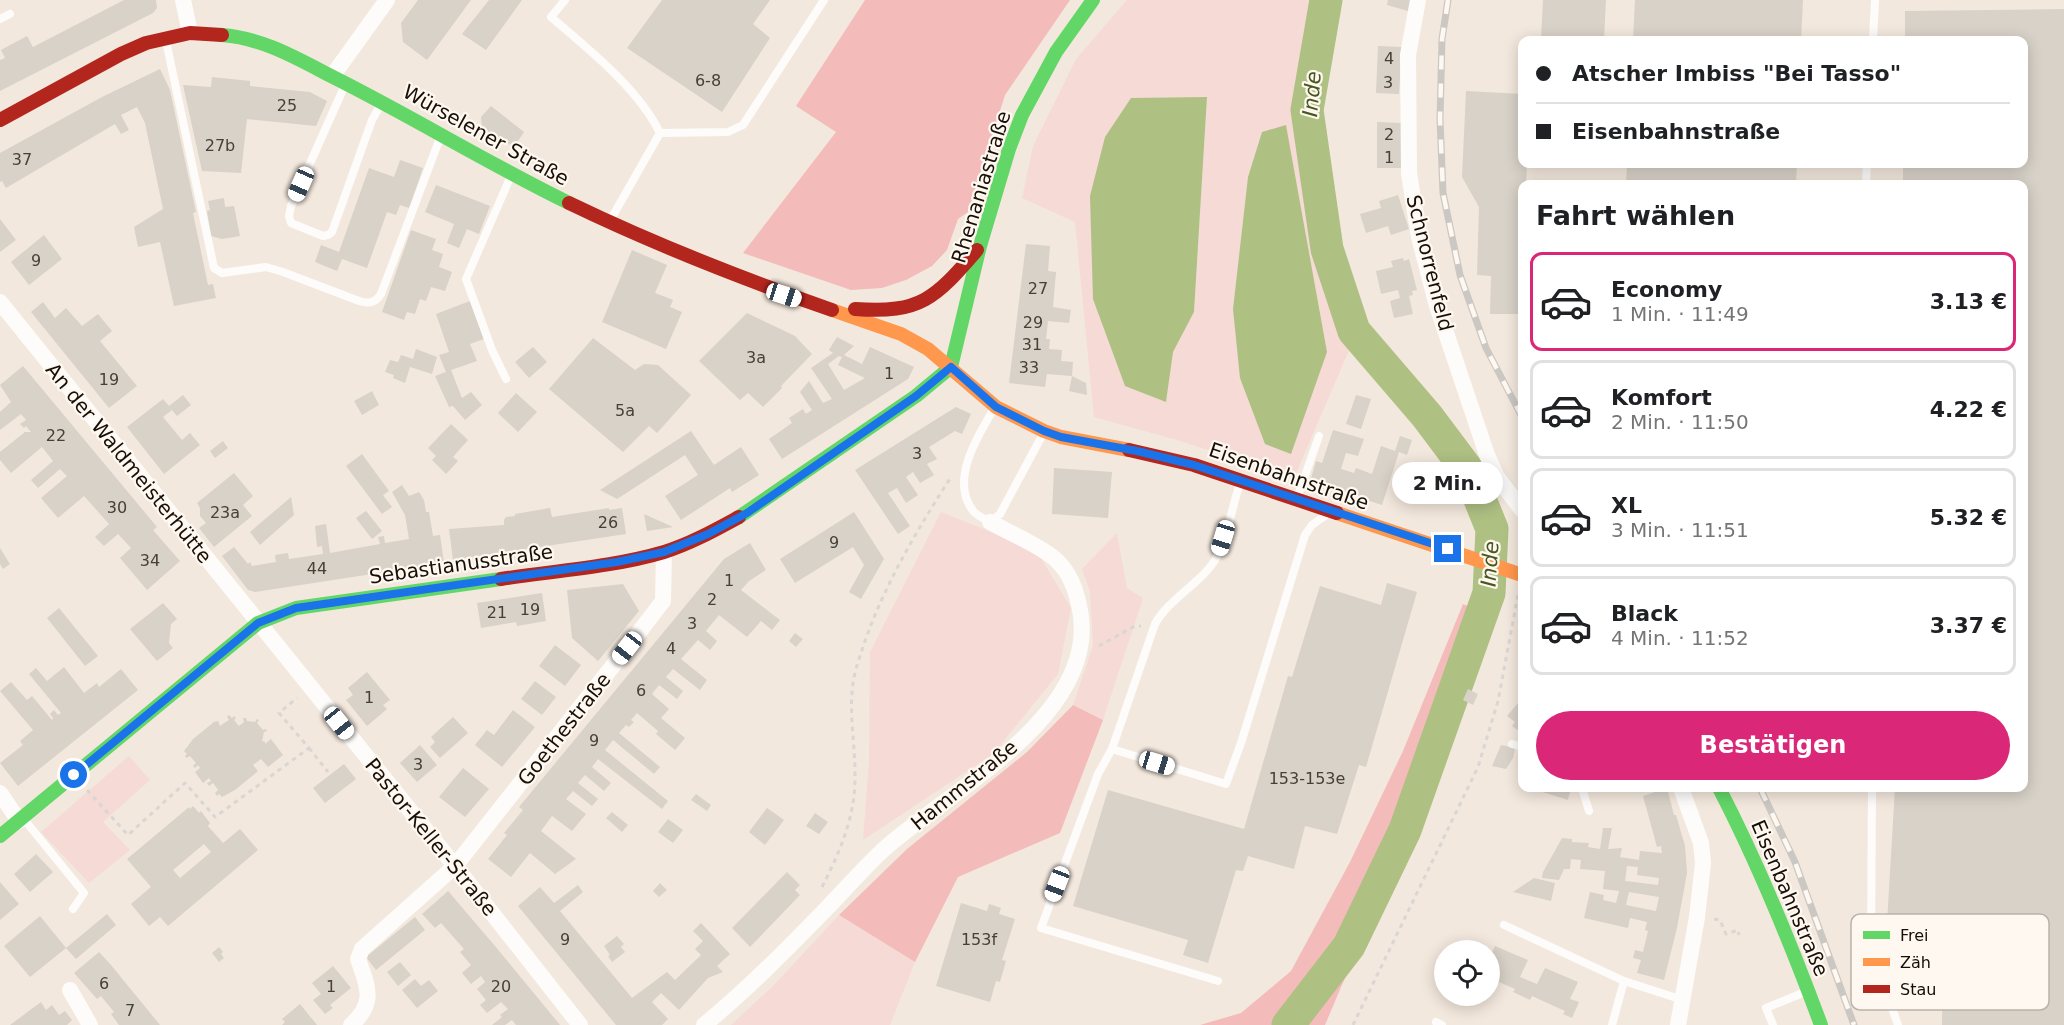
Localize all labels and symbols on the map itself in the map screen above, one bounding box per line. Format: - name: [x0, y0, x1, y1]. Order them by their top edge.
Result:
- house number: 4: [1384, 49, 1394, 68]
- water label: Inde: [1298, 70, 1326, 118]
- house number: 6-8: [695, 71, 721, 90]
- house number: 3: [1383, 73, 1393, 92]
- street label: Würselener Straße: [399, 79, 573, 191]
- house number: 25: [277, 96, 297, 115]
- street label: Rhenaniastraße: [946, 108, 1016, 266]
- house number: 2: [1384, 125, 1394, 144]
- house number: 27b: [205, 136, 235, 155]
- house number: 1: [1384, 148, 1394, 167]
- house number: 37: [12, 150, 32, 169]
- car: [285, 164, 317, 204]
- street label: Schnorrenfeld: [1401, 192, 1459, 334]
- house number: 9: [31, 251, 41, 270]
- house number: 27: [1028, 279, 1048, 298]
- car: [764, 281, 804, 309]
- house number: 29: [1023, 313, 1043, 332]
- house number: 31: [1022, 335, 1042, 354]
- house number: 3a: [746, 348, 766, 367]
- street label: An der Waldmeisterhütte: [41, 358, 217, 568]
- house number: 33: [1019, 358, 1039, 377]
- house number: 1: [884, 364, 894, 383]
- house number: 19: [99, 370, 119, 389]
- house number: 5a: [615, 401, 635, 420]
- house number: 22: [46, 426, 66, 445]
- street label: Eisenbahnstraße: [1206, 437, 1372, 515]
- house number: 3: [912, 444, 922, 463]
- callout: 2 Min.: [1392, 462, 1504, 504]
- house number: 30: [107, 498, 127, 517]
- house number: 23a: [210, 503, 240, 522]
- house number: 26: [598, 513, 618, 532]
- car: [1209, 518, 1237, 558]
- house number: 9: [829, 533, 839, 552]
- route end: [1434, 535, 1461, 562]
- street label: Sebastianusstraße: [368, 539, 554, 589]
- water label: Inde: [1476, 540, 1504, 588]
- house number: 34: [140, 551, 160, 570]
- house number: 44: [307, 559, 327, 578]
- house number: 1: [724, 571, 734, 590]
- house number: 2: [707, 590, 717, 609]
- house number: 19: [520, 600, 540, 619]
- house number: 21: [487, 603, 507, 622]
- house number: 3: [687, 614, 697, 633]
- car: [609, 628, 645, 668]
- house number: 4: [666, 639, 676, 658]
- street label: Goethestraße: [513, 668, 615, 790]
- house number: 6: [636, 681, 646, 700]
- house number: 1: [364, 688, 374, 707]
- car: [321, 703, 357, 743]
- house number: 9: [589, 731, 599, 750]
- street label: Hammstraße: [906, 735, 1022, 835]
- car: [1137, 749, 1177, 777]
- street label: Pastor-Keller-Straße: [360, 753, 502, 921]
- house number: 3: [413, 755, 423, 774]
- route start: [60, 761, 87, 788]
- house number: 153-153e: [1269, 769, 1345, 788]
- street label: Eisenbahnstraße: [1746, 816, 1834, 980]
- car: [1042, 864, 1072, 904]
- legend: [1851, 914, 2049, 1010]
- text: Frei: [1900, 926, 1929, 945]
- house number: 9: [560, 930, 570, 949]
- house number: 153f: [961, 930, 997, 949]
- text: Zäh: [1900, 953, 1931, 972]
- house number: 6: [99, 974, 109, 993]
- house number: 1: [326, 977, 336, 996]
- house number: 20: [491, 977, 511, 996]
- text: Stau: [1900, 980, 1936, 999]
- house number: 7: [125, 1001, 135, 1020]

